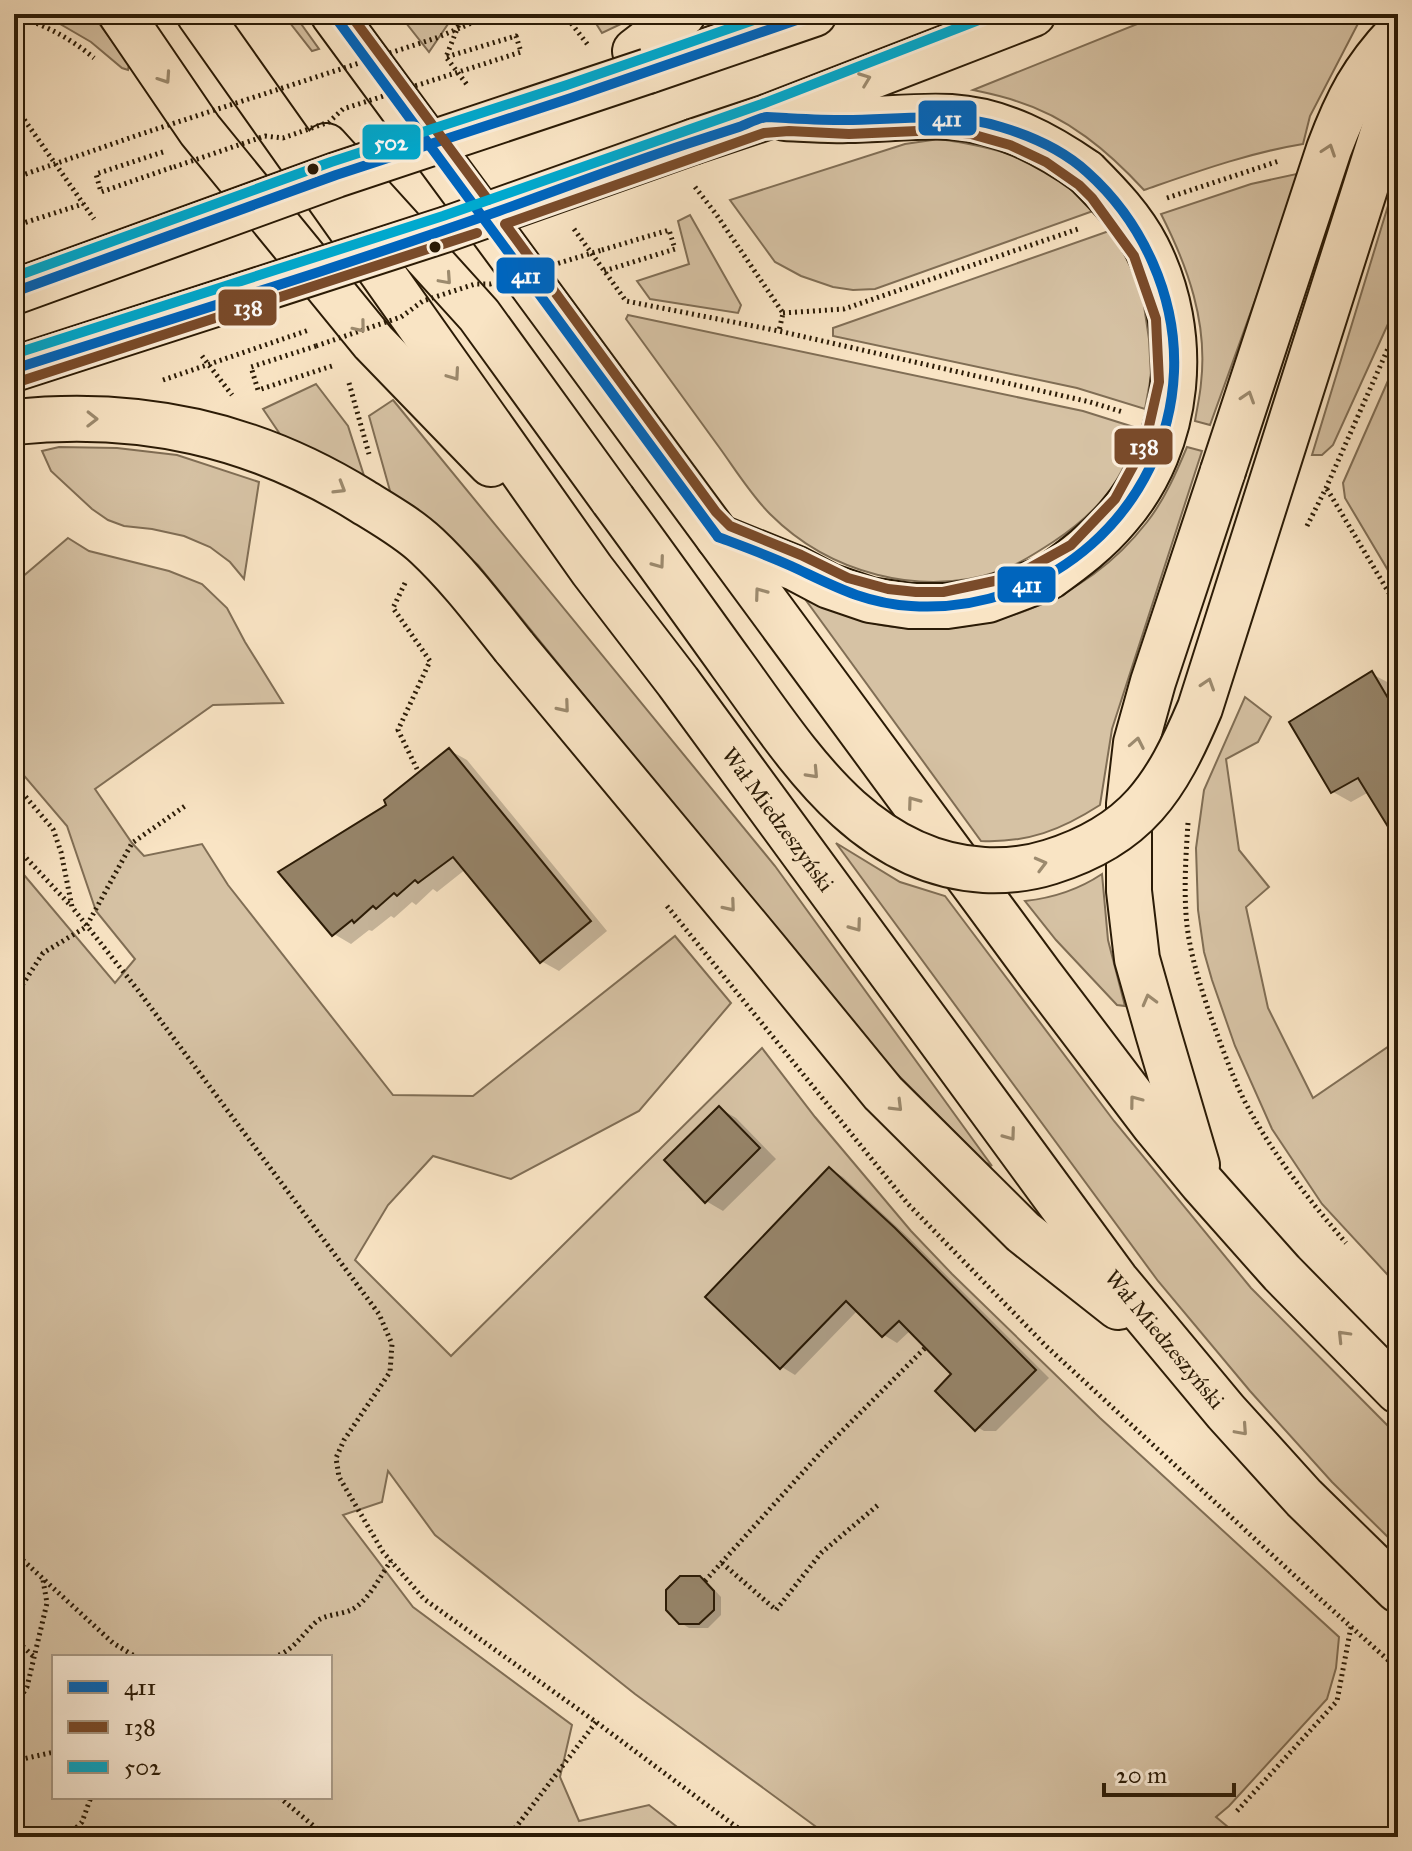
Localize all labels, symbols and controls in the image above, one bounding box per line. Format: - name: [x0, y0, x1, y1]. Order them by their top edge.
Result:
- one-way arrow: [155, 70, 170, 84]
- one-way arrow: [857, 72, 871, 89]
- line badge: 411: [917, 99, 978, 137]
- text: 411: [932, 105, 962, 132]
- line badge: 502: [361, 123, 422, 161]
- text: 502: [374, 129, 409, 156]
- one-way arrow: [1319, 144, 1335, 158]
- unlabelled marker: [305, 161, 321, 177]
- unlabelled marker: [427, 239, 443, 255]
- line badge: 411: [495, 256, 556, 295]
- text: 411: [511, 262, 541, 289]
- one-way arrow: [437, 270, 452, 284]
- line badge: 138: [217, 288, 278, 327]
- text: 138: [233, 294, 263, 321]
- one-way arrow: [351, 317, 365, 332]
- one-way arrow: [444, 366, 459, 380]
- one-way arrow: [1238, 391, 1254, 405]
- one-way arrow: [86, 410, 99, 427]
- line badge: 138: [1113, 427, 1174, 466]
- text: 138: [1129, 433, 1159, 460]
- one-way arrow: [331, 478, 345, 493]
- one-way arrow: [649, 555, 664, 569]
- line badge: 411: [996, 565, 1057, 604]
- text: 411: [1012, 571, 1042, 598]
- one-way arrow: [755, 587, 769, 601]
- one-way arrow: [1199, 678, 1215, 691]
- one-way arrow: [554, 697, 569, 712]
- one-way arrow: [1128, 736, 1145, 750]
- street label: Wał Miedzeszyński: [716, 742, 840, 897]
- one-way arrow: [804, 763, 818, 778]
- one-way arrow: [909, 796, 923, 811]
- one-way arrow: [1033, 857, 1047, 874]
- one-way arrow: [720, 897, 735, 911]
- one-way arrow: [846, 917, 861, 931]
- one-way arrow: [1141, 994, 1158, 1008]
- one-way arrow: [1130, 1095, 1145, 1110]
- one-way arrow: [887, 1097, 902, 1111]
- one-way arrow: [1000, 1127, 1014, 1141]
- street label: Wał Miedzeszyński: [1099, 1264, 1230, 1414]
- one-way arrow: [1337, 1331, 1352, 1345]
- one-way arrow: [1232, 1420, 1246, 1435]
- legend: [52, 1655, 332, 1799]
- text: 411: [124, 1672, 156, 1702]
- text: 138: [124, 1712, 156, 1742]
- scale bar: [1104, 1747, 1234, 1797]
- text: 502: [124, 1752, 161, 1782]
- text: 20 m: [1116, 1760, 1167, 1790]

